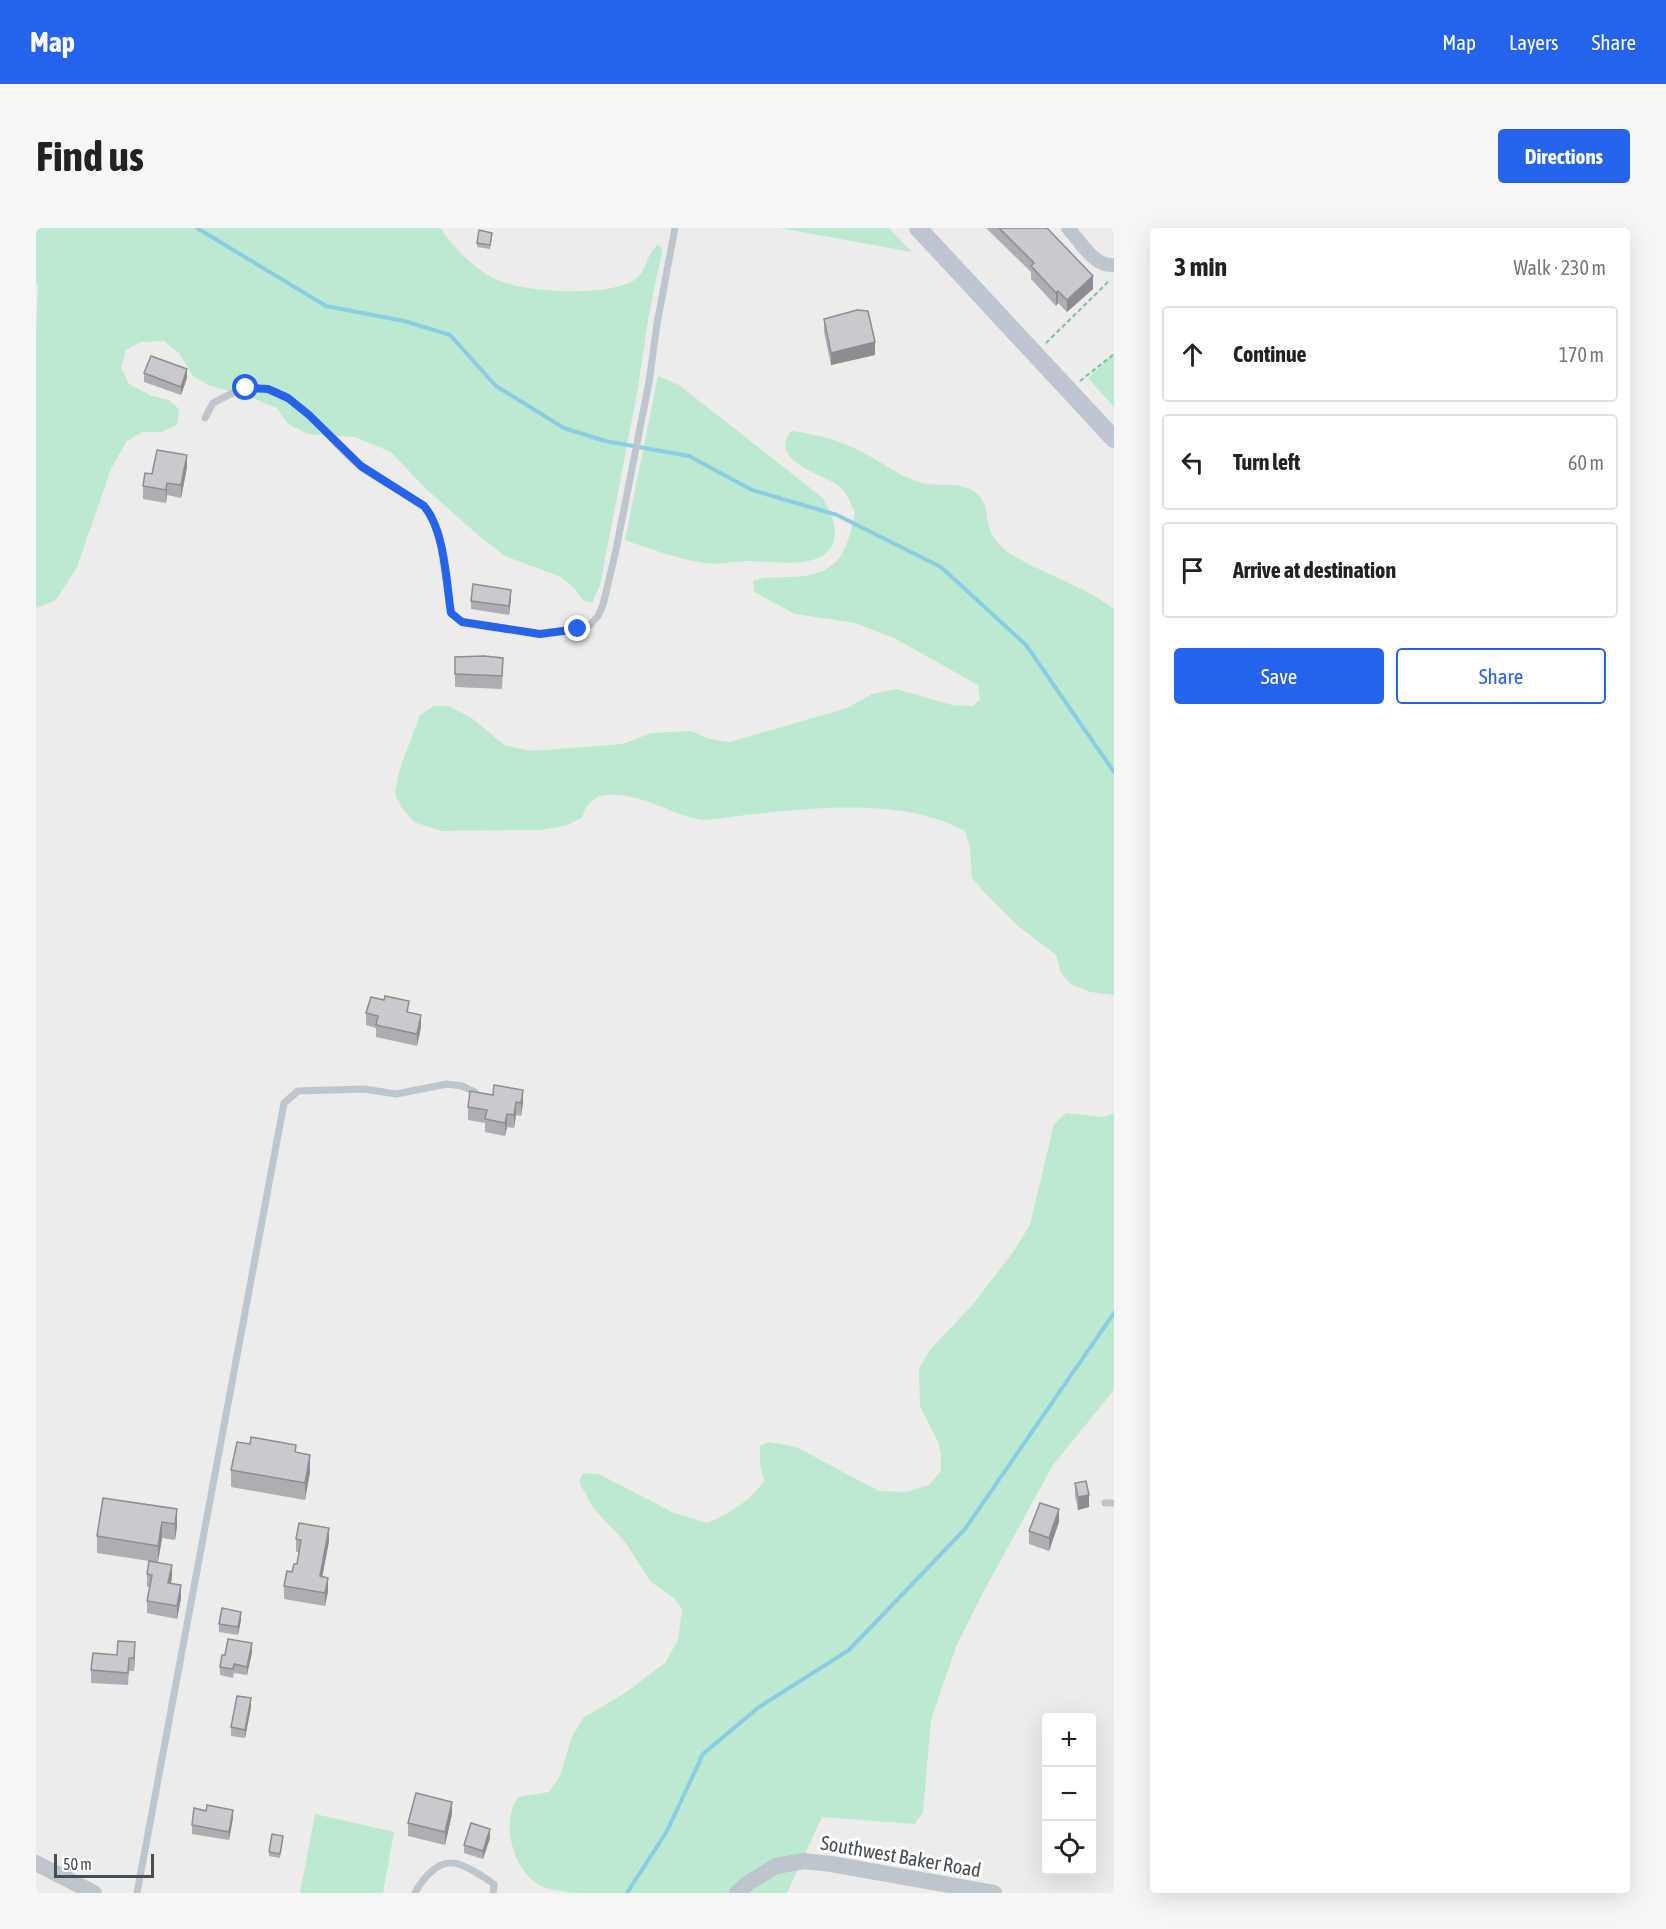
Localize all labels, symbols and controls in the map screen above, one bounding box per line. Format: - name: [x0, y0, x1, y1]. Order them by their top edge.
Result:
- text: Map: [30, 26, 75, 58]
- text: Map: [1442, 30, 1476, 54]
- text: Layers: [1509, 30, 1559, 54]
- text: Share: [1592, 30, 1636, 54]
- button: Directions: [1498, 129, 1630, 183]
- text: Find us: [36, 132, 144, 180]
- text: 3 min: [1174, 252, 1227, 282]
- text: Walk · 230 m: [1514, 256, 1606, 279]
- icon: ahead: [1176, 338, 1209, 371]
- text: Continue: [1233, 341, 1307, 367]
- text: 170 m: [1559, 343, 1604, 366]
- route start: [232, 374, 258, 400]
- icon: left: [1176, 446, 1209, 479]
- text: Turn left: [1233, 449, 1300, 475]
- text: 60 m: [1568, 451, 1604, 474]
- icon: arrive: [1176, 554, 1209, 587]
- text: Arrive at destination: [1233, 557, 1396, 583]
- route end: [564, 615, 590, 641]
- button: Save: [1174, 648, 1384, 704]
- button: Share: [1396, 648, 1606, 704]
- map controls: [1042, 1713, 1096, 1875]
- button: +: [1042, 1713, 1096, 1767]
- button: −: [1042, 1767, 1096, 1821]
- button: locate: [1042, 1821, 1096, 1875]
- street label: Southwest Baker Road: [819, 1831, 983, 1881]
- scale bar: [54, 1851, 154, 1878]
- text: 50 m: [63, 1855, 92, 1873]

